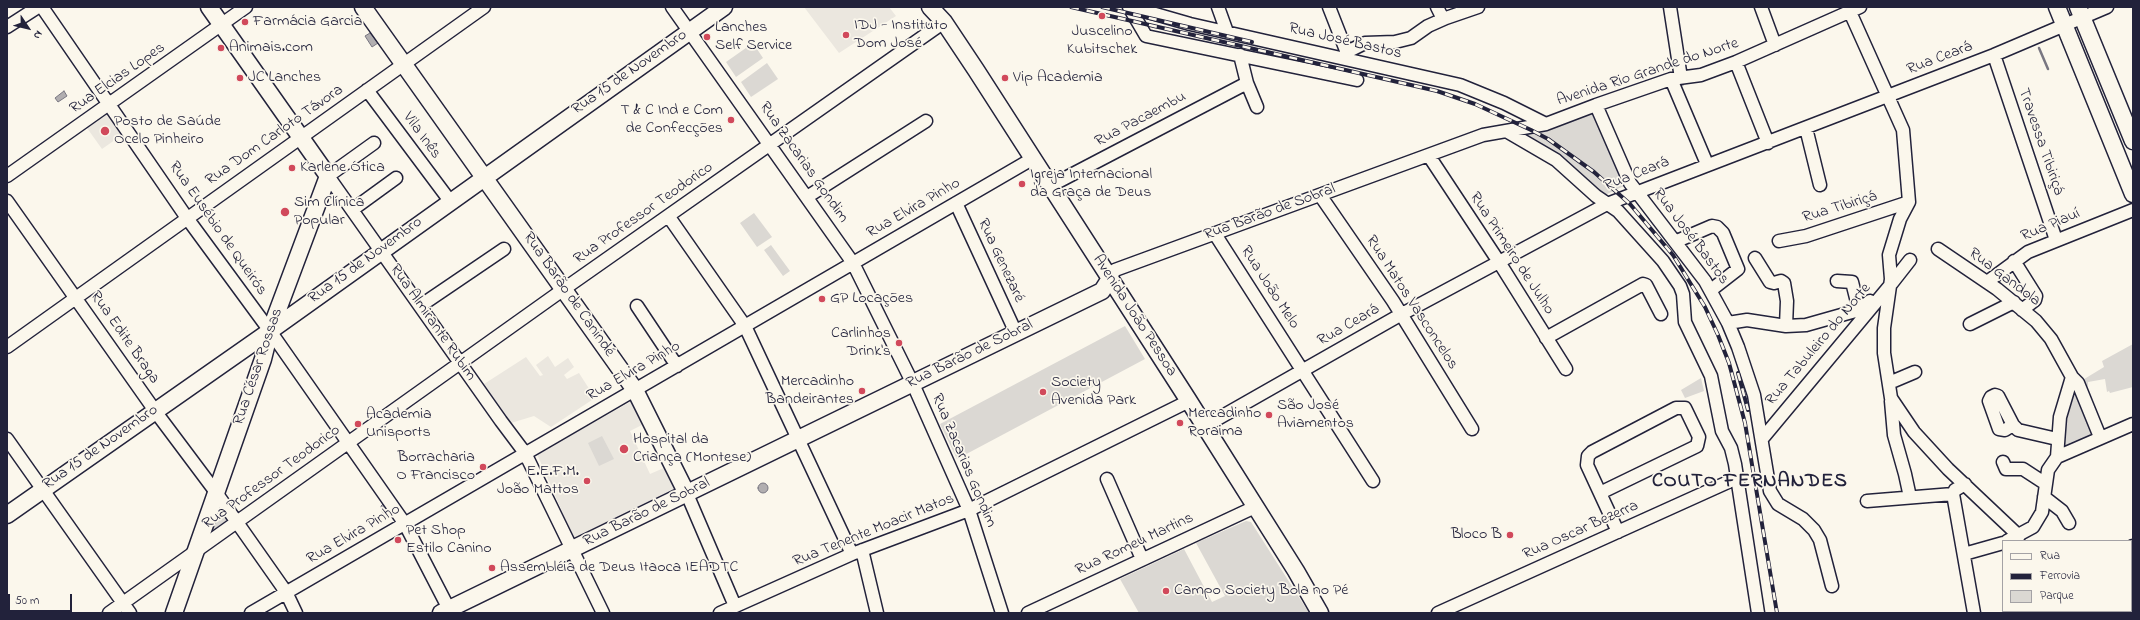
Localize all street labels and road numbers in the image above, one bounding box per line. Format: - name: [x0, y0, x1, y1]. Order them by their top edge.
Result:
- street label: Rua José Bastos: [1287, 20, 1403, 64]
- street label: Rua 15 de Novembro: [569, 26, 691, 120]
- street label: Avenida Rio Grande do Norte: [1555, 35, 1741, 111]
- street label: Rua Ceará: [1905, 38, 1975, 80]
- street label: Rua Elcias Lopes: [67, 39, 169, 119]
- street label: Rua Dom Carloto Távora: [203, 81, 347, 191]
- street label: Travessa Tibiriçá: [2013, 86, 2067, 198]
- street label: Rua Pacaembu: [1092, 88, 1190, 152]
- street label: Rua Zacarias Gondim: [754, 99, 852, 227]
- street label: Vila Inês: [398, 109, 444, 163]
- street label: Rua Ceará: [1602, 153, 1672, 197]
- street label: Rua Eusébio de Queirós: [163, 158, 271, 300]
- street label: Rua Professor Teodorico: [571, 159, 717, 269]
- street label: Rua Elvira Pinho: [864, 175, 964, 243]
- street label: Rua Barão de Sobral: [1202, 180, 1338, 246]
- street label: Rua José Bastos: [1648, 185, 1732, 289]
- street label: Rua Tibiriçá: [1800, 188, 1880, 228]
- street label: Rua Primeiro de Julho: [1464, 189, 1558, 319]
- street label: Rua Piauí: [2019, 205, 2083, 247]
- street label: Rua 15 de Novembro: [305, 213, 427, 309]
- street label: Rua Genezaré: [972, 216, 1028, 306]
- street label: Rua Barão de Canindé: [518, 229, 618, 361]
- street label: Rua Matos Vasconcelos: [1361, 232, 1461, 374]
- street label: Rua João Melo: [1235, 243, 1303, 333]
- street label: Rua Gandola: [1964, 245, 2044, 311]
- street label: Avenida João Pessoa: [1087, 252, 1181, 380]
- street label: Rua Almirante Rubim: [385, 261, 479, 385]
- street label: Rua Tabuleiro do Norte: [1762, 280, 1876, 410]
- street label: Rua Edite Braga: [85, 288, 163, 388]
- street label: Rua Ceará: [1315, 301, 1383, 351]
- street label: Rua César Rossas: [230, 306, 288, 428]
- street label: Rua Barão de Sobral: [904, 316, 1036, 394]
- street label: Rua Elvira Pinho: [584, 338, 684, 406]
- street label: Rua Zacarias Gondim: [926, 391, 1000, 531]
- street label: Rua 15 de Novembro: [40, 401, 162, 495]
- street label: Rua Professor Teodorico: [199, 422, 345, 534]
- street label: Rua Barão de Sobral: [581, 474, 713, 552]
- street label: Rua Tenente Moacir Matos: [791, 490, 957, 572]
- street label: Rua Oscar Bezerra: [1520, 497, 1642, 565]
- street label: Rua Elvira Pinho: [304, 501, 404, 569]
- street label: Rua Romeu Martins: [1073, 509, 1197, 581]

